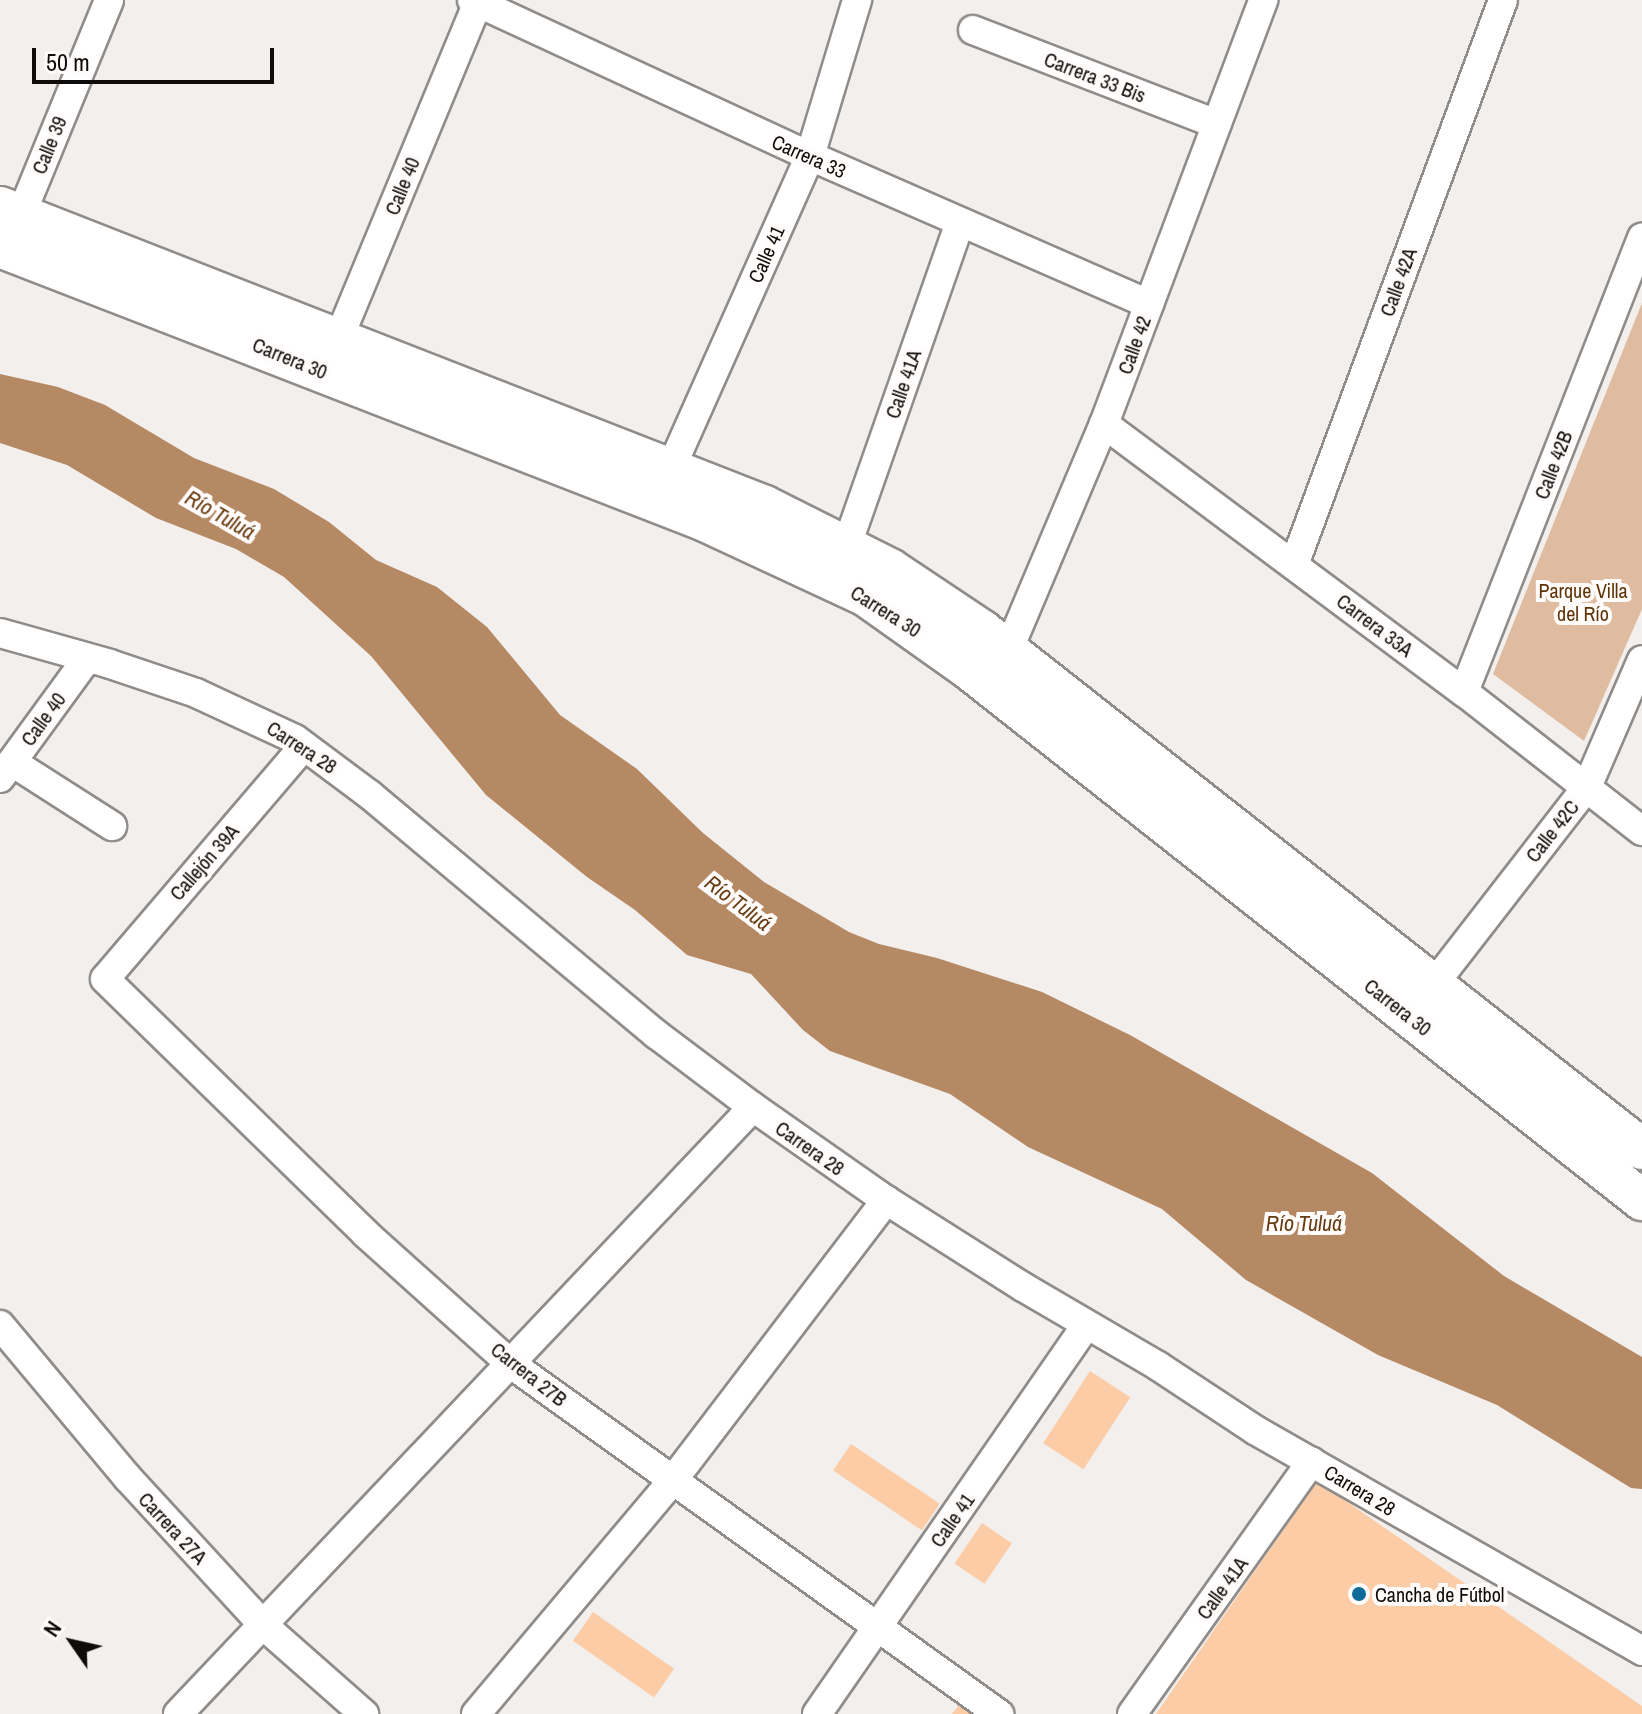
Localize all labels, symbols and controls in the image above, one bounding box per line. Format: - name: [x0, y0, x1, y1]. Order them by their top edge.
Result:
- scale bar: [36, 32, 278, 82]
- text: 50 m: [46, 46, 90, 78]
- street label: Carrera 33 Bis: [1041, 47, 1149, 107]
- street label: Calle 39: [27, 113, 71, 177]
- street label: Carrera 33: [768, 129, 850, 183]
- street label: Calle 40: [380, 154, 424, 218]
- street label: Calle 41: [743, 222, 789, 286]
- street label: Calle 42A: [1375, 244, 1421, 320]
- street label: Calle 42: [1112, 313, 1156, 377]
- street label: Carrera 30: [249, 332, 331, 384]
- street label: Calle 41A: [880, 346, 926, 422]
- street label: Calle 42B: [1529, 428, 1577, 502]
- water label: Río Tuluá: [180, 484, 260, 546]
- park label: Parque Villa del Río: [1538, 579, 1628, 626]
- street label: Carrera 30: [846, 580, 926, 642]
- street label: Carrera 33A: [1332, 589, 1418, 661]
- street label: Calle 40: [16, 688, 70, 750]
- street label: Carrera 28: [263, 716, 341, 778]
- street label: Calle 42C: [1520, 795, 1584, 867]
- street label: Callejón 39A: [164, 819, 244, 905]
- water label: Río Tuluá: [699, 869, 777, 937]
- street label: Carrera 30: [1360, 973, 1436, 1041]
- street label: Carrera 28: [771, 1116, 849, 1180]
- water label: Río Tuluá: [1266, 1211, 1342, 1237]
- street label: Carrera 27B: [486, 1337, 572, 1411]
- street label: Carrera 28: [1320, 1460, 1400, 1520]
- street label: Carrera 27A: [134, 1487, 212, 1569]
- street label: Calle 41: [925, 1488, 979, 1552]
- street label: Calle 41A: [1191, 1552, 1253, 1624]
- place label: Cancha de Fútbol: [1375, 1582, 1504, 1606]
- marker: Cancha de Fútbol: [1350, 1585, 1368, 1603]
- north arrow: [32, 1602, 112, 1682]
- text: N: [36, 1615, 68, 1642]

